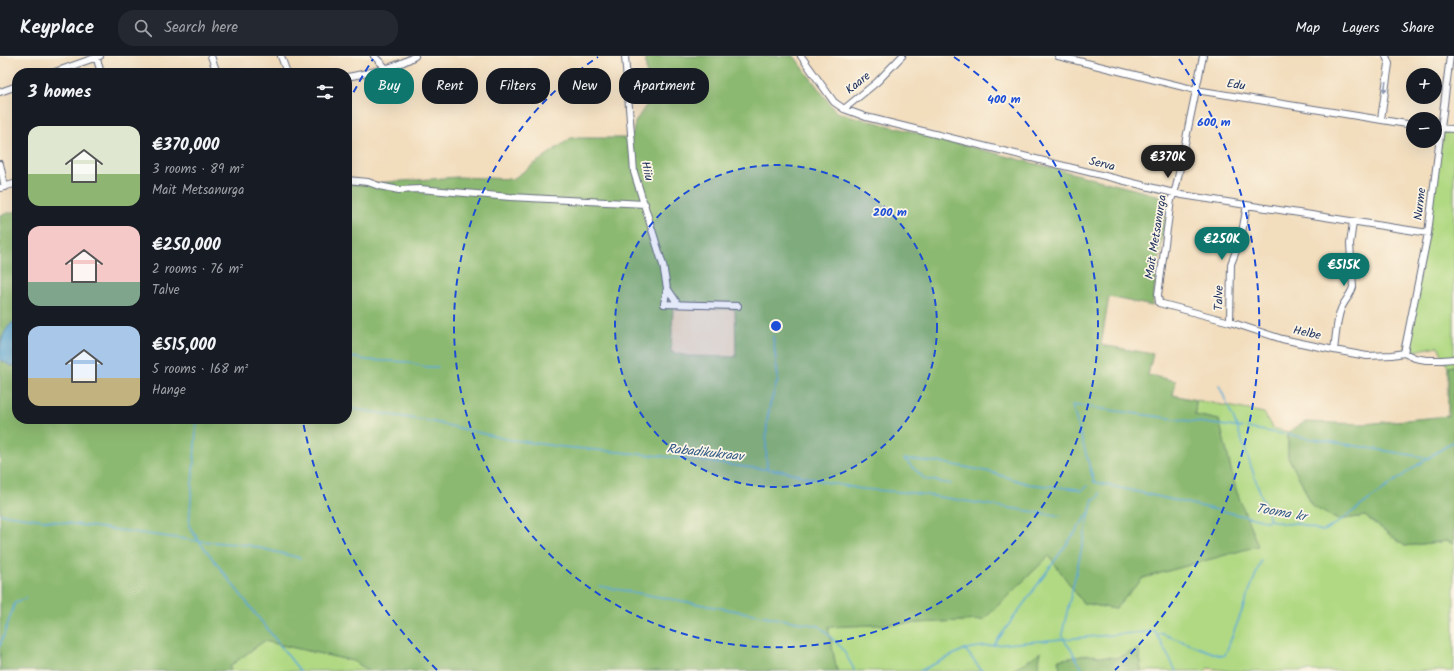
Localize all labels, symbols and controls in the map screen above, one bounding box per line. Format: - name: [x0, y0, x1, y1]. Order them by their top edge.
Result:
- search box: [118, 10, 398, 46]
- text: Keyplace: [20, 13, 94, 43]
- text: Search here: [164, 16, 238, 40]
- icon: search: [132, 17, 154, 39]
- text: Map: [1296, 17, 1320, 39]
- text: Layers: [1342, 17, 1380, 39]
- text: Share: [1402, 17, 1434, 39]
- street label: Kaare: [841, 67, 875, 99]
- chip: Buy: [364, 68, 414, 104]
- chip: Rent: [422, 68, 478, 104]
- chip: Filters: [486, 68, 550, 104]
- chip: New: [558, 68, 611, 104]
- chip: Apartment: [619, 68, 709, 104]
- map controls: [1406, 68, 1442, 148]
- button: +: [1406, 68, 1442, 104]
- street label: Edu: [1225, 74, 1247, 96]
- text: 3 homes: [28, 79, 91, 106]
- icon: filters: [314, 81, 336, 103]
- one-way arrow: [1382, 81, 1388, 94]
- text: 400 m: [987, 90, 1021, 109]
- button: −: [1406, 112, 1442, 148]
- text: 600 m: [1197, 113, 1231, 132]
- text: €370,000: [152, 132, 219, 159]
- icon: home: [60, 142, 108, 190]
- pin: €370K: [1140, 145, 1196, 179]
- text: €370K: [1150, 147, 1186, 168]
- street label: Serva: [1087, 152, 1117, 177]
- text: 3 rooms · 89 m²: [152, 159, 244, 180]
- street label: Hiiu: [636, 159, 659, 183]
- text: Mait Metsanurga: [152, 180, 244, 201]
- street label: Nurme: [1409, 186, 1432, 221]
- street label: Mait Metsanurga: [1140, 193, 1172, 281]
- text: 200 m: [873, 203, 907, 222]
- pin: €250K: [1194, 227, 1250, 261]
- text: €250K: [1204, 229, 1240, 250]
- text: €250,000: [152, 232, 221, 259]
- icon: home: [60, 242, 108, 290]
- pin: €515K: [1316, 253, 1372, 287]
- text: €515K: [1327, 255, 1361, 276]
- text: 2 rooms · 76 m²: [152, 259, 243, 280]
- text: Talve: [152, 280, 180, 301]
- street label: Talve: [1209, 285, 1229, 311]
- centre of rings: [769, 319, 783, 333]
- street label: Helbe: [1291, 321, 1323, 345]
- text: €515,000: [152, 332, 216, 359]
- icon: home: [60, 342, 108, 390]
- text: 5 rooms · 168 m²: [152, 359, 248, 380]
- text: Hange: [152, 380, 186, 401]
- water label: Rabadikukraav: [666, 439, 747, 468]
- water label: Tooma kr: [1254, 498, 1310, 528]

